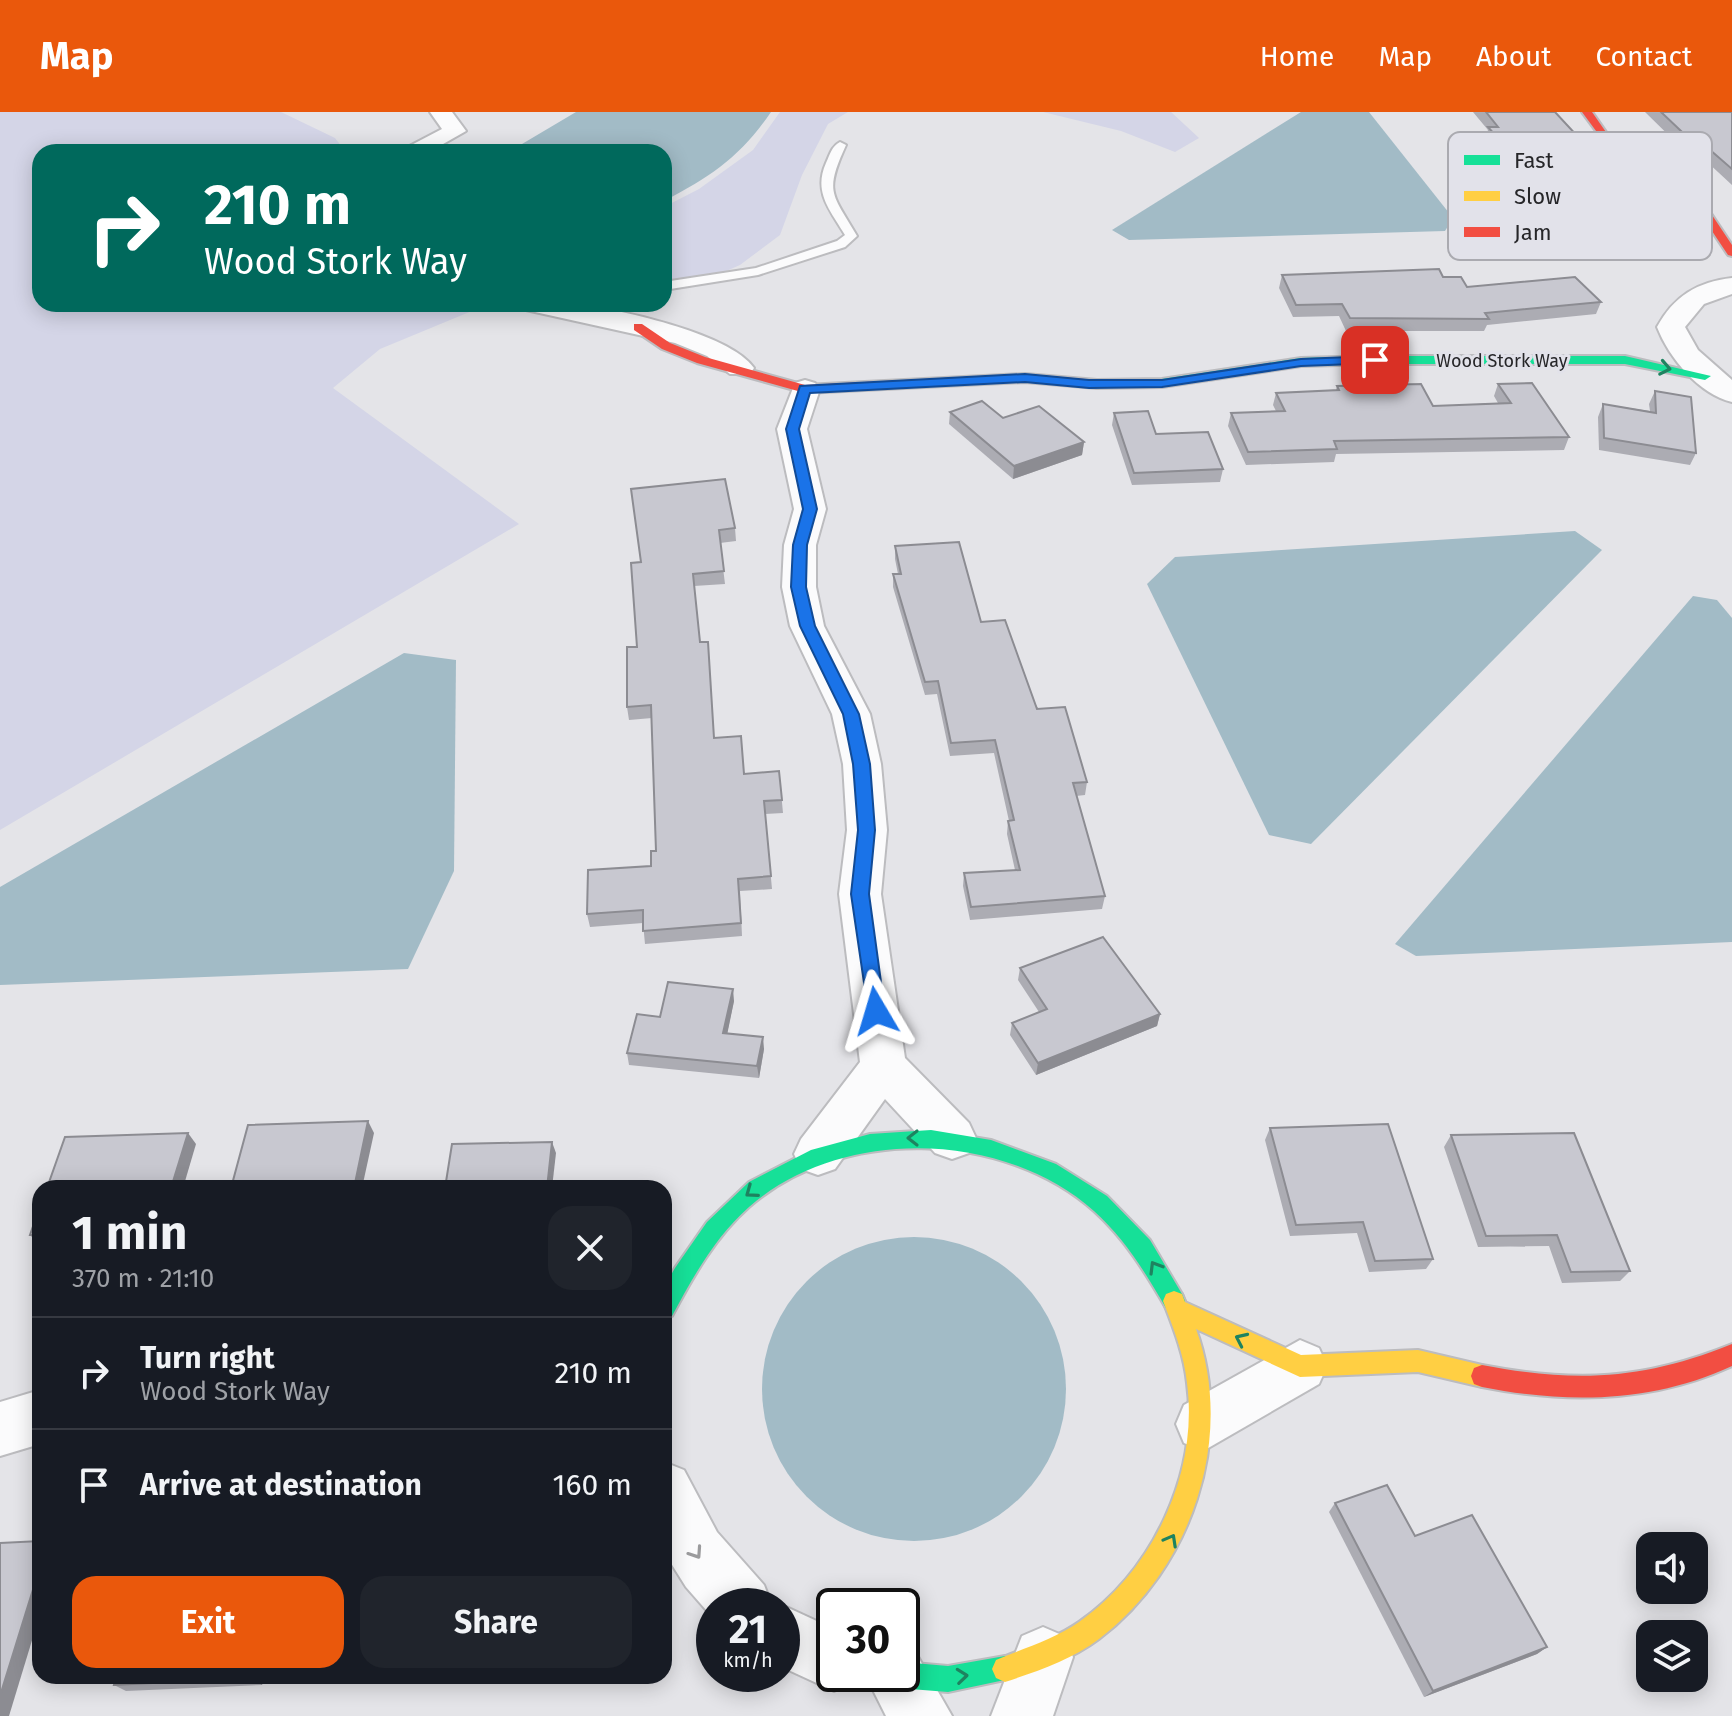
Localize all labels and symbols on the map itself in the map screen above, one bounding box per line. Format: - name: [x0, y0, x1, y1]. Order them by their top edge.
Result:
- legend: [1448, 132, 1712, 260]
- text: Fast: [1514, 147, 1554, 174]
- text: Slow: [1514, 183, 1561, 210]
- text: Jam: [1514, 219, 1552, 246]
- pin: [1341, 326, 1409, 394]
- street label: Wood Stork Way: [1436, 350, 1568, 372]
- one-way arrow: [1658, 359, 1671, 376]
- position arrow: [834, 969, 918, 1053]
- one-way arrow: [906, 1129, 919, 1147]
- one-way arrow: [745, 1182, 759, 1197]
- one-way arrow: [1149, 1261, 1165, 1276]
- one-way arrow: [1234, 1332, 1249, 1348]
- one-way arrow: [1161, 1534, 1177, 1549]
- one-way arrow: [687, 1544, 702, 1558]
- speed limit sign: 30: [816, 1588, 920, 1692]
- one-way arrow: [956, 1668, 969, 1685]

